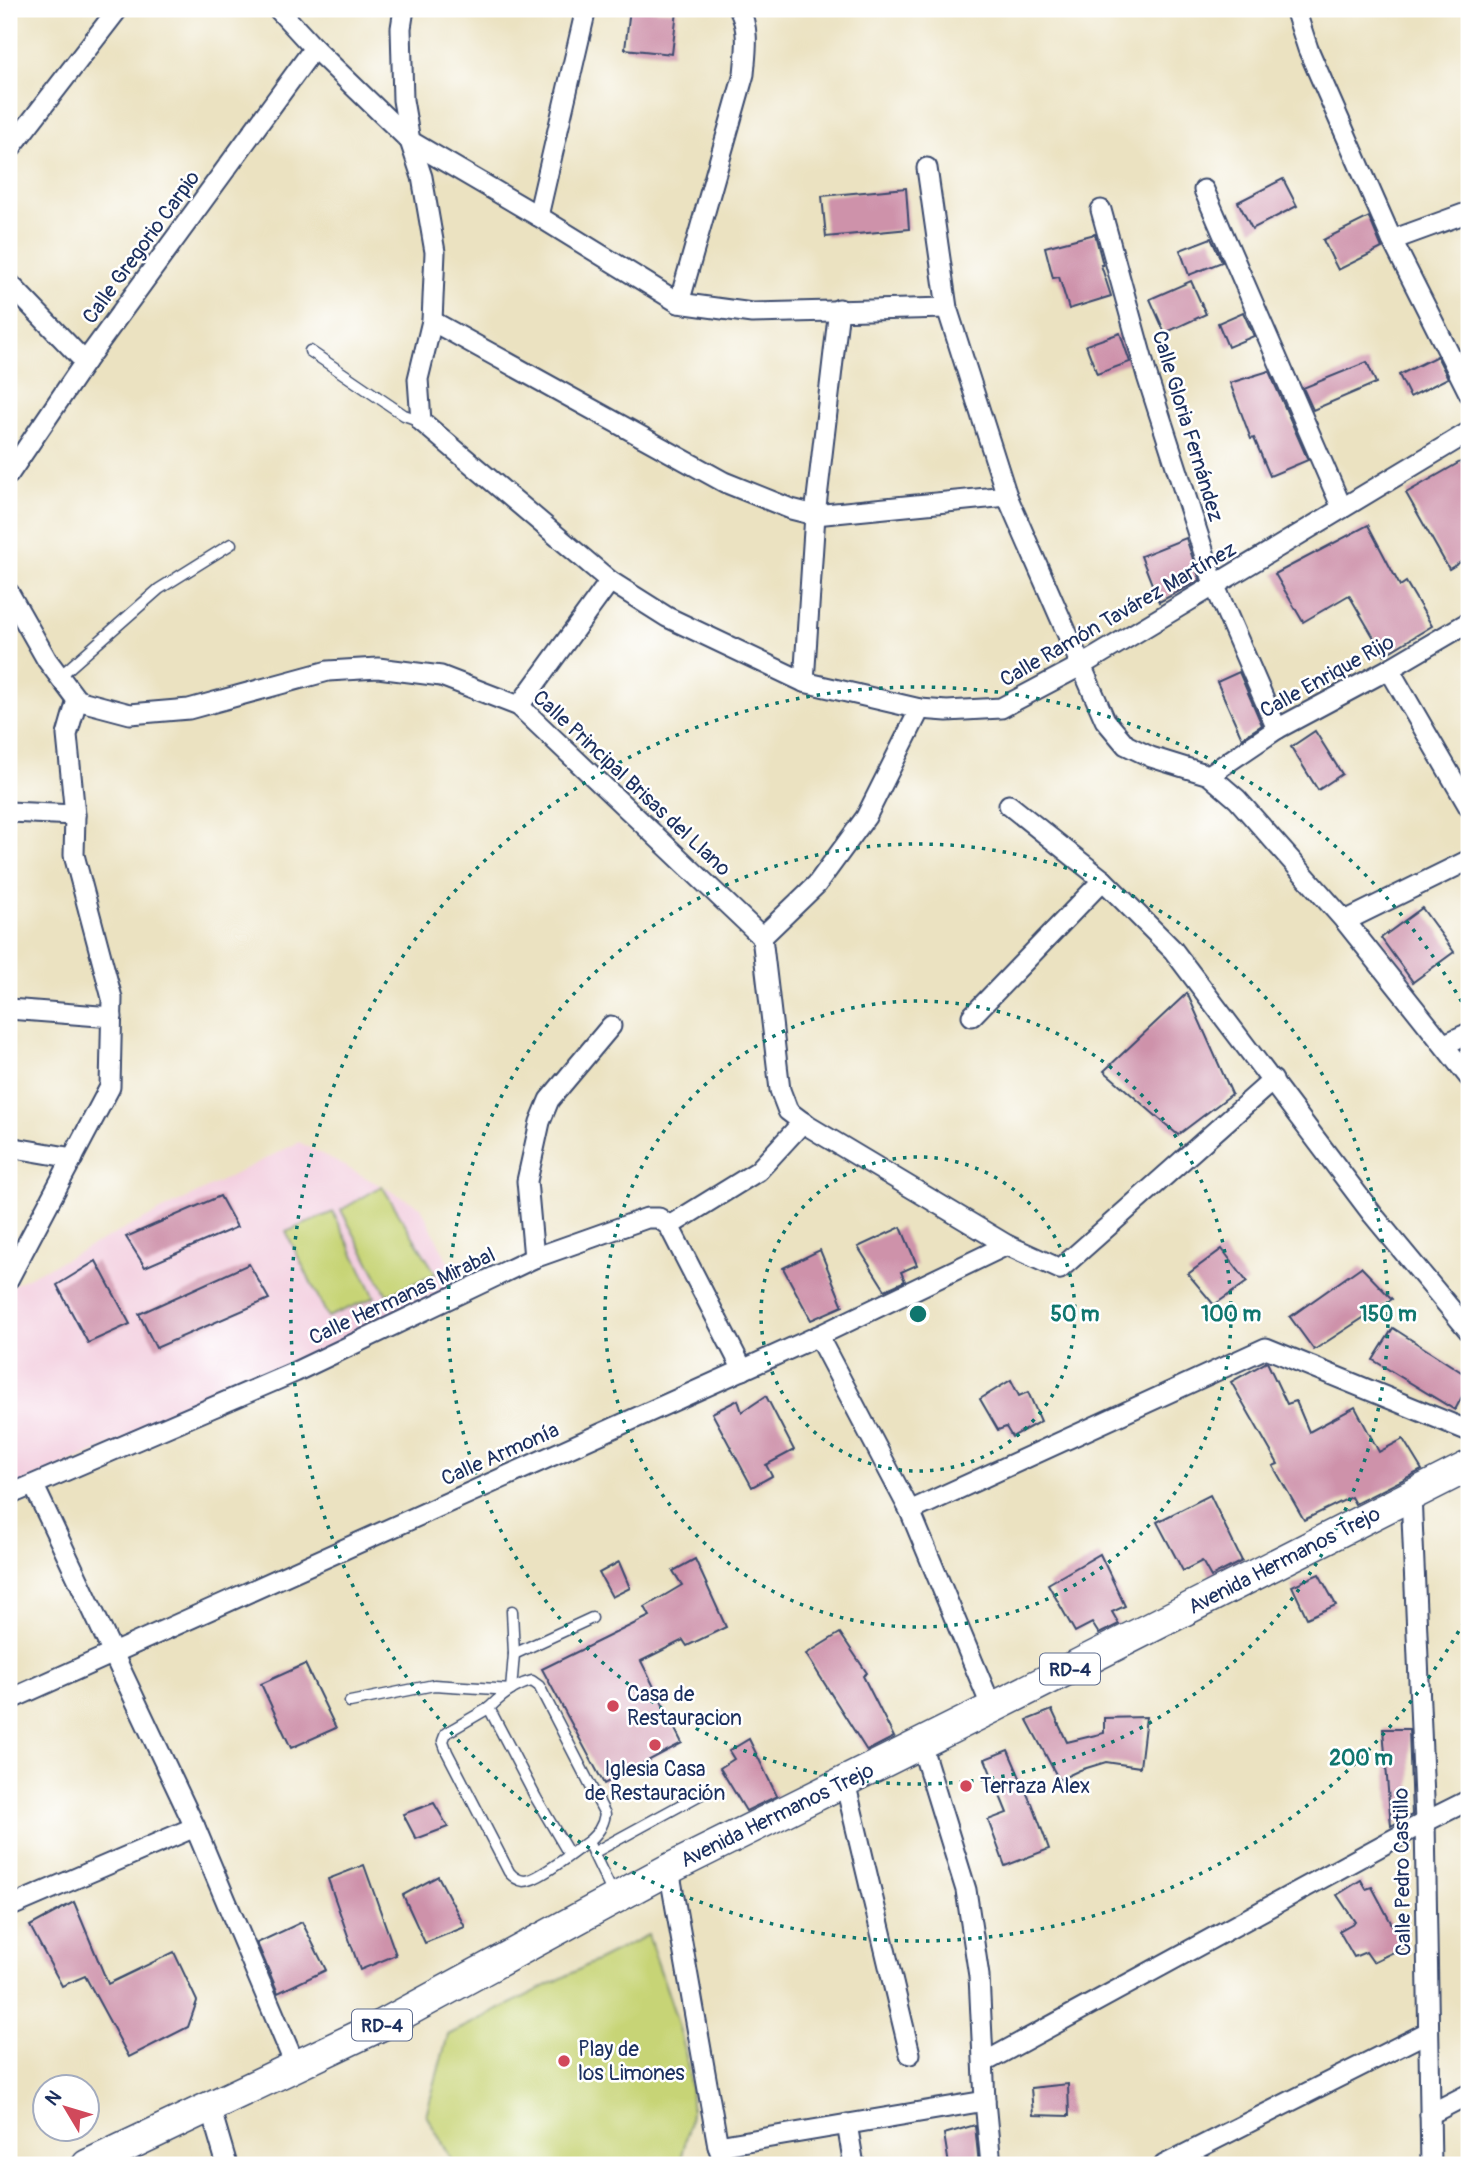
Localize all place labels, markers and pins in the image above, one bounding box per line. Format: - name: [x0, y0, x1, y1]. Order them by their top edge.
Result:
- centre of rings: [906, 1302, 930, 1326]
- place label: Casa de Restauracion: [627, 1681, 742, 1732]
- marker: Casa de Restauracion: [605, 1698, 621, 1714]
- marker: Iglesia Casa de Restauración: [647, 1737, 663, 1753]
- place label: Iglesia Casa de Restauración: [585, 1756, 725, 1807]
- place label: Terraza Alex: [980, 1773, 1090, 1800]
- marker: Terraza Alex: [958, 1778, 974, 1794]
- place label: Play de los Limones: [578, 2036, 685, 2087]
- marker: Play de los Limones: [556, 2053, 572, 2069]

